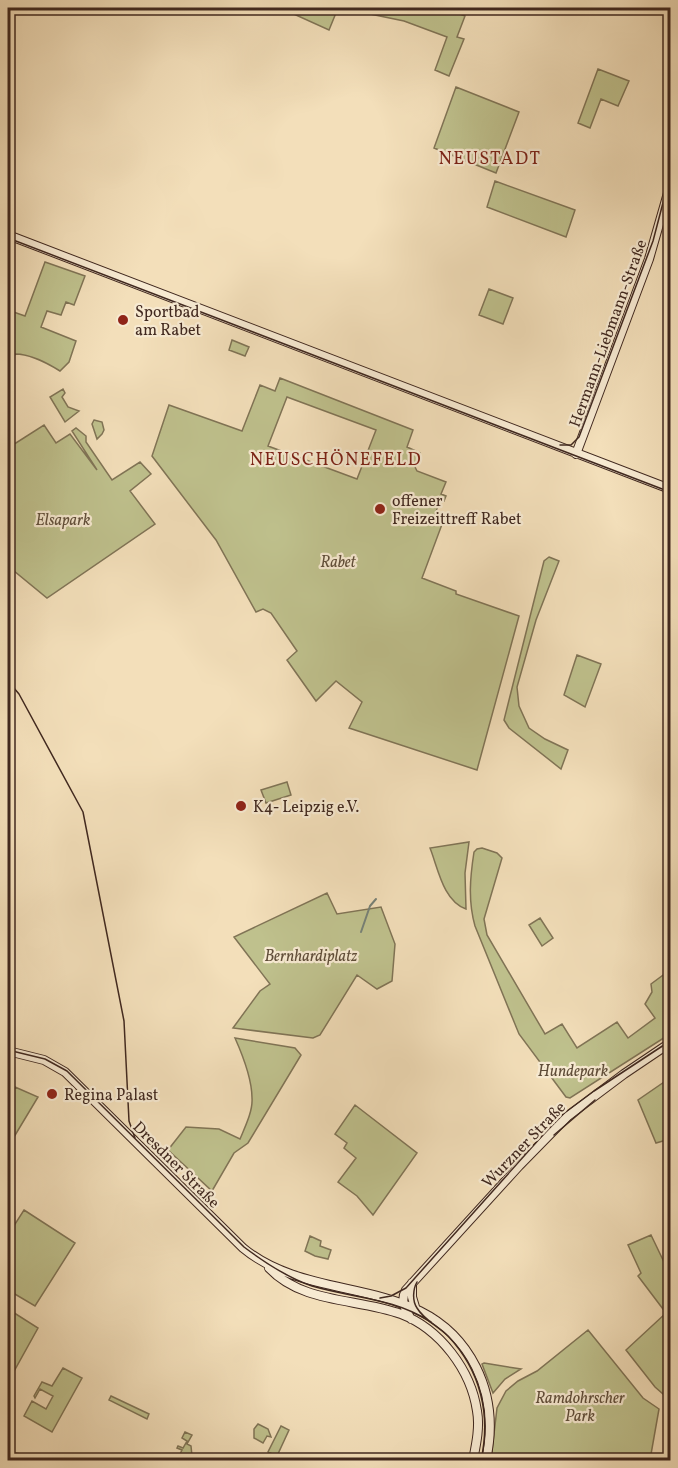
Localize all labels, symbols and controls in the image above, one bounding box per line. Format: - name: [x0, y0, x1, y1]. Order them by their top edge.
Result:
- district label: NEUSTADT: [439, 147, 542, 172]
- street label: Hermann-Liebmann-Straße: [565, 237, 653, 431]
- place label: Sportbad am Rabet: [135, 302, 202, 342]
- marker: Sportbad am Rabet: [116, 313, 130, 327]
- district label: NEUSCHÖNEFELD: [250, 448, 422, 473]
- place label: offener Freizeittreff Rabet: [392, 491, 522, 531]
- marker: offener Freizeittreff Rabet: [373, 502, 387, 516]
- park label: Elsapark: [35, 510, 91, 532]
- park label: Rabet: [320, 552, 357, 574]
- place label: K4- Leipzig e.V.: [253, 797, 359, 819]
- marker: K4- Leipzig e.V.: [234, 799, 248, 813]
- park label: Bernhardiplatz: [264, 946, 358, 968]
- park label: Hundepark: [538, 1061, 609, 1083]
- place label: Regina Palast: [64, 1085, 159, 1107]
- marker: Regina Palast: [45, 1087, 59, 1101]
- street label: Wurzner Straße: [477, 1097, 571, 1193]
- street label: Dresdner Straße: [127, 1117, 224, 1214]
- park label: Ramdohrscher Park: [535, 1388, 626, 1428]

